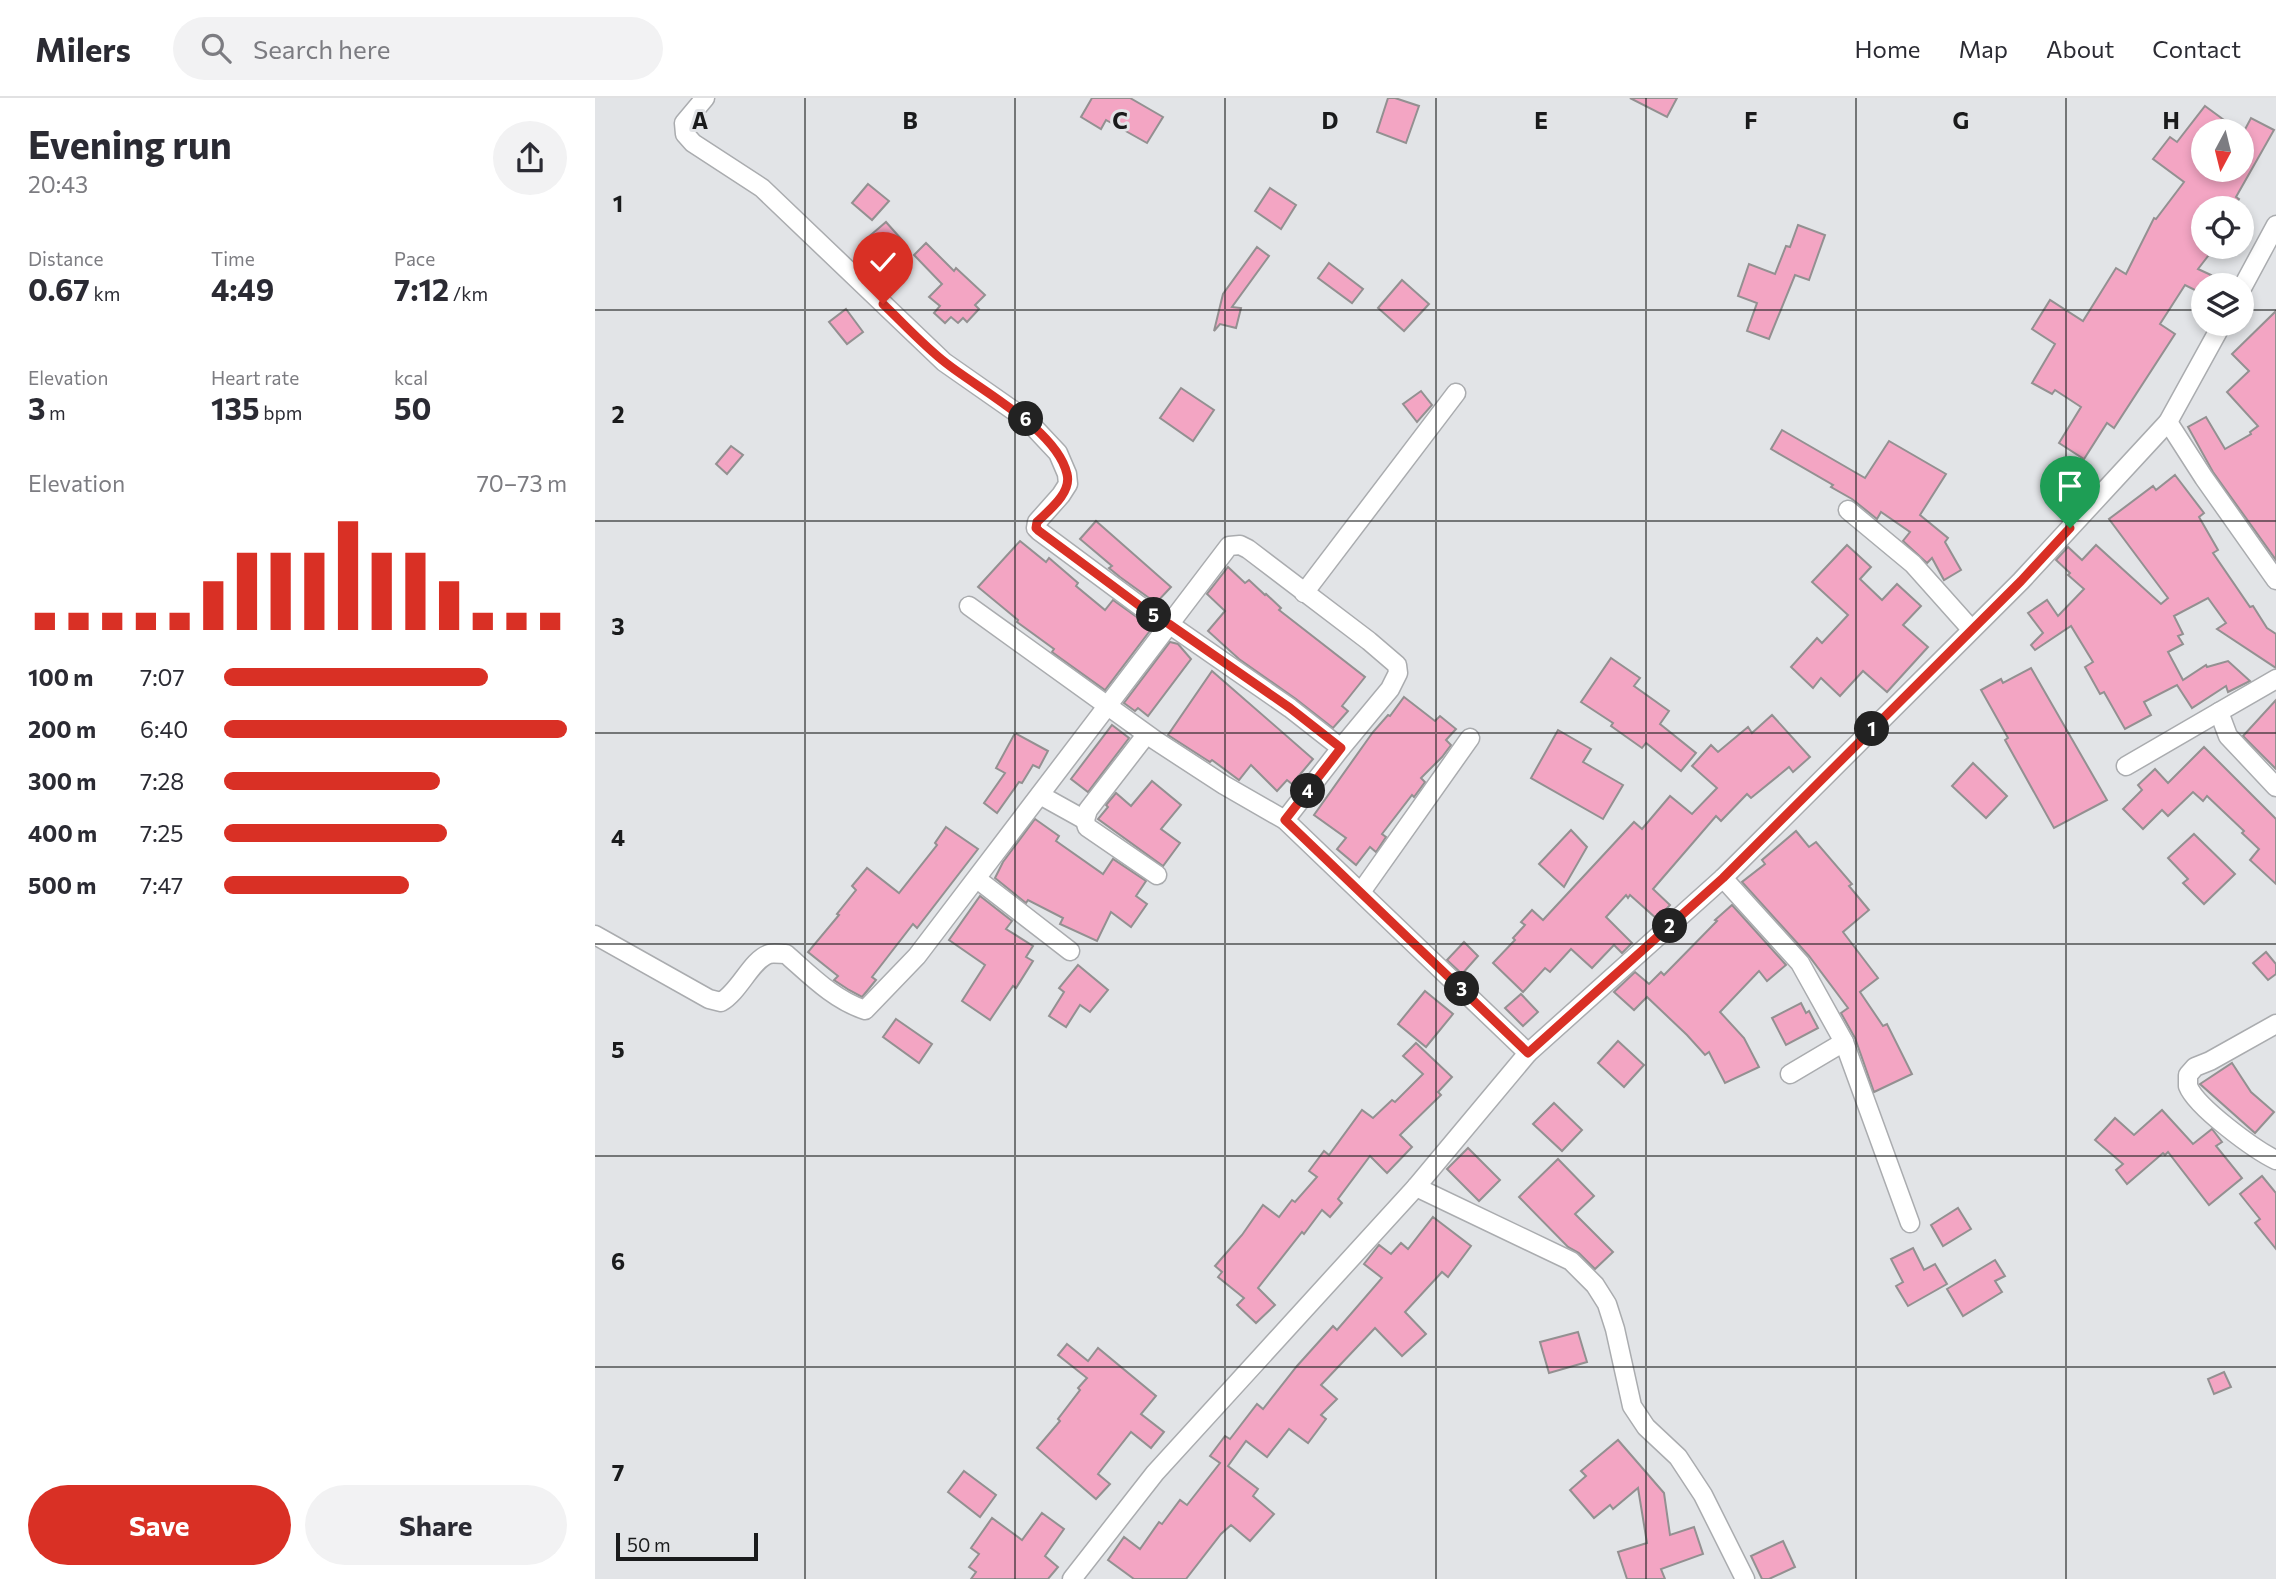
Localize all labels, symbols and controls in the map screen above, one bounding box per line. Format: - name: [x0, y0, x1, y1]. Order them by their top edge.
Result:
- search box: [173, 17, 663, 80]
- text: Milers: [35, 28, 131, 69]
- icon: search: [197, 29, 235, 67]
- text: Search here: [253, 33, 390, 64]
- text: Home: [1855, 34, 1921, 63]
- text: Map: [1959, 34, 2008, 63]
- text: About: [2046, 34, 2114, 63]
- text: Contact: [2152, 34, 2241, 63]
- text: A: [692, 106, 709, 134]
- text: B: [902, 106, 918, 134]
- text: C: [1112, 106, 1128, 134]
- text: D: [1322, 106, 1339, 134]
- text: E: [1534, 106, 1548, 134]
- text: F: [1744, 106, 1758, 134]
- text: G: [1953, 106, 1969, 134]
- text: H: [2162, 106, 2180, 134]
- north arrow: [2191, 119, 2254, 182]
- map controls: [2191, 119, 2254, 336]
- text: Evening run: [28, 120, 232, 167]
- button: share: [493, 121, 567, 195]
- text: 20:43: [28, 170, 88, 198]
- text: 1: [613, 189, 623, 217]
- button: locate: [2191, 196, 2254, 259]
- pin: [853, 232, 913, 304]
- icon: check: [864, 243, 902, 281]
- text: Distance: [28, 247, 104, 270]
- text: Time: [211, 247, 255, 270]
- text: Pace: [394, 247, 435, 270]
- text: 0.67: [28, 270, 90, 307]
- text: 4:49: [211, 270, 274, 307]
- text: 7:12: [394, 270, 449, 307]
- button: layers: [2191, 273, 2254, 336]
- text: km: [90, 282, 120, 305]
- text: /km: [449, 282, 488, 305]
- text: Elevation: [28, 366, 108, 389]
- text: Heart rate: [211, 366, 299, 389]
- text: kcal: [394, 366, 428, 389]
- text: 3: [28, 389, 45, 426]
- text: 135: [211, 389, 260, 426]
- text: 50: [394, 389, 431, 426]
- text: 2: [611, 400, 625, 428]
- text: m: [45, 401, 66, 424]
- text: bpm: [260, 401, 302, 424]
- pin: 6: [1009, 402, 1043, 436]
- text: 6: [1020, 407, 1031, 430]
- pin: [2040, 456, 2100, 528]
- icon: arrive: [2051, 467, 2089, 505]
- text: Elevation: [28, 469, 125, 497]
- text: 70–73 m: [477, 469, 567, 497]
- pin: 5: [1137, 598, 1171, 632]
- text: 5: [1148, 603, 1159, 626]
- text: 3: [611, 612, 625, 640]
- text: 100 m: [28, 663, 93, 691]
- text: 7:07: [140, 663, 185, 691]
- pin: 1: [1855, 712, 1889, 746]
- text: 200 m: [28, 715, 96, 743]
- text: 6:40: [140, 715, 188, 743]
- text: 1: [1867, 717, 1876, 740]
- text: 300 m: [28, 767, 96, 795]
- text: 7:28: [140, 767, 184, 795]
- pin: 4: [1291, 774, 1325, 808]
- text: 4: [1302, 779, 1313, 802]
- text: 400 m: [28, 819, 97, 847]
- text: 7:25: [140, 819, 184, 847]
- text: 4: [611, 823, 625, 851]
- text: 500 m: [28, 871, 96, 899]
- text: 7:47: [140, 871, 183, 899]
- pin: 2: [1653, 908, 1687, 944]
- text: 2: [1664, 914, 1675, 937]
- pin: 3: [1445, 972, 1479, 1006]
- text: 3: [1456, 977, 1467, 1000]
- text: 5: [611, 1035, 625, 1063]
- text: 6: [611, 1247, 625, 1275]
- text: 7: [612, 1458, 624, 1486]
- button: Save: [28, 1485, 291, 1565]
- button: Share: [305, 1485, 567, 1565]
- scale bar: [616, 1530, 758, 1562]
- text: 50 m: [627, 1533, 671, 1556]

